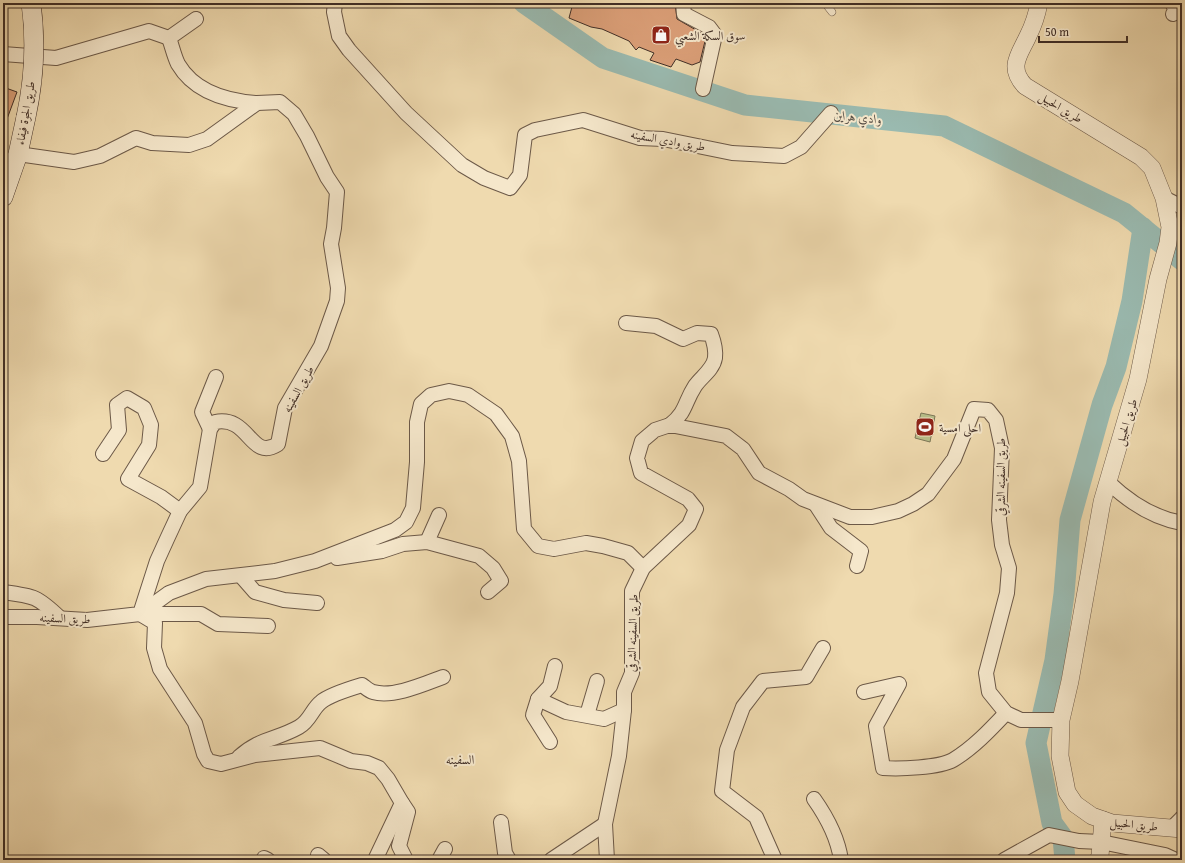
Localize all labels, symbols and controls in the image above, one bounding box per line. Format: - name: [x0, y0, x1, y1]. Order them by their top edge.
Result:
- scale bar: [1039, 18, 1127, 44]
- text: 50 m: [1045, 23, 1069, 40]
- shop icon: سوق السكة الشعبي: [650, 24, 672, 46]
- place label: سوق السكة الشعبي: [675, 27, 745, 48]
- street label: طريق الجوة فيفاء: [11, 80, 39, 146]
- street label: طريق الحبيل: [1035, 87, 1086, 128]
- water label: وادي هراين: [833, 105, 883, 130]
- street label: طريق وادي السفينه: [629, 125, 707, 157]
- street label: طريق السفينه: [278, 362, 318, 415]
- street label: طريق الحبيل: [1111, 396, 1142, 448]
- sports icon: احلى امسية: [914, 416, 936, 438]
- place label: احلى امسية: [939, 419, 981, 437]
- street label: طريق السفينه الشرقي: [992, 438, 1011, 516]
- street label: طريق السفينه الشرقي: [622, 593, 644, 672]
- street label: طريق السفينه: [39, 609, 91, 627]
- district label: السفينه: [446, 750, 475, 769]
- street label: طريق الحبيل: [1109, 813, 1159, 836]

